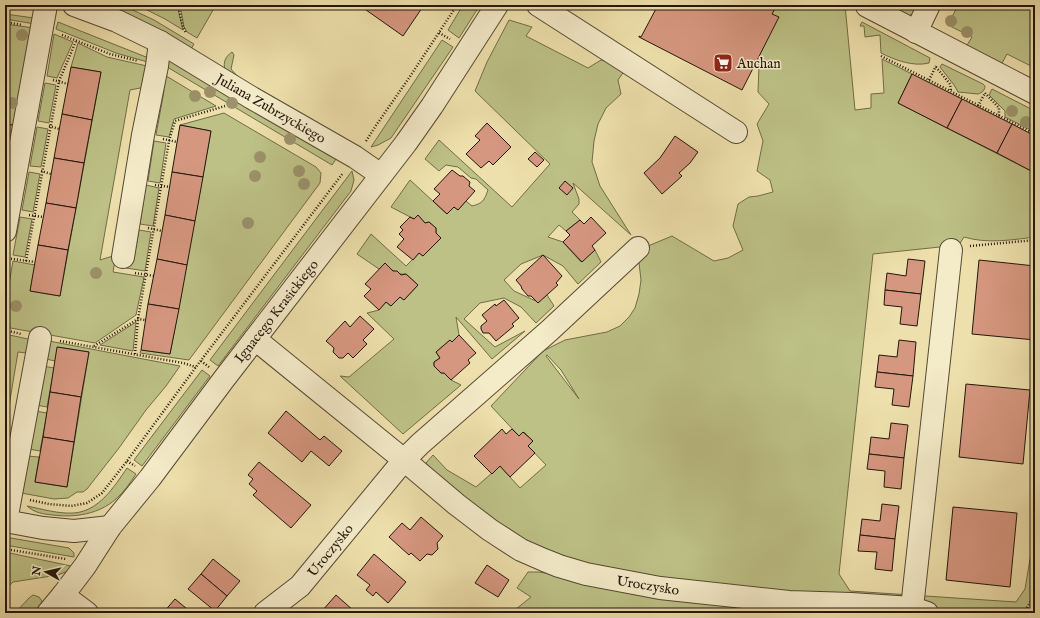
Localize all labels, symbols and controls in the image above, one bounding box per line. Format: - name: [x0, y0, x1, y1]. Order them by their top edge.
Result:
- supermarket icon: Auchan: [712, 52, 734, 74]
- place label: Auchan: [736, 55, 781, 73]
- street label: Juliana Zubrzyckiego: [210, 69, 329, 148]
- street label: Ignacego Krasickiego: [231, 256, 323, 367]
- street label: Uroczysko: [304, 520, 358, 581]
- north arrow: [26, 552, 66, 592]
- text: N: [29, 565, 45, 577]
- street label: Uroczysko: [615, 572, 681, 600]

